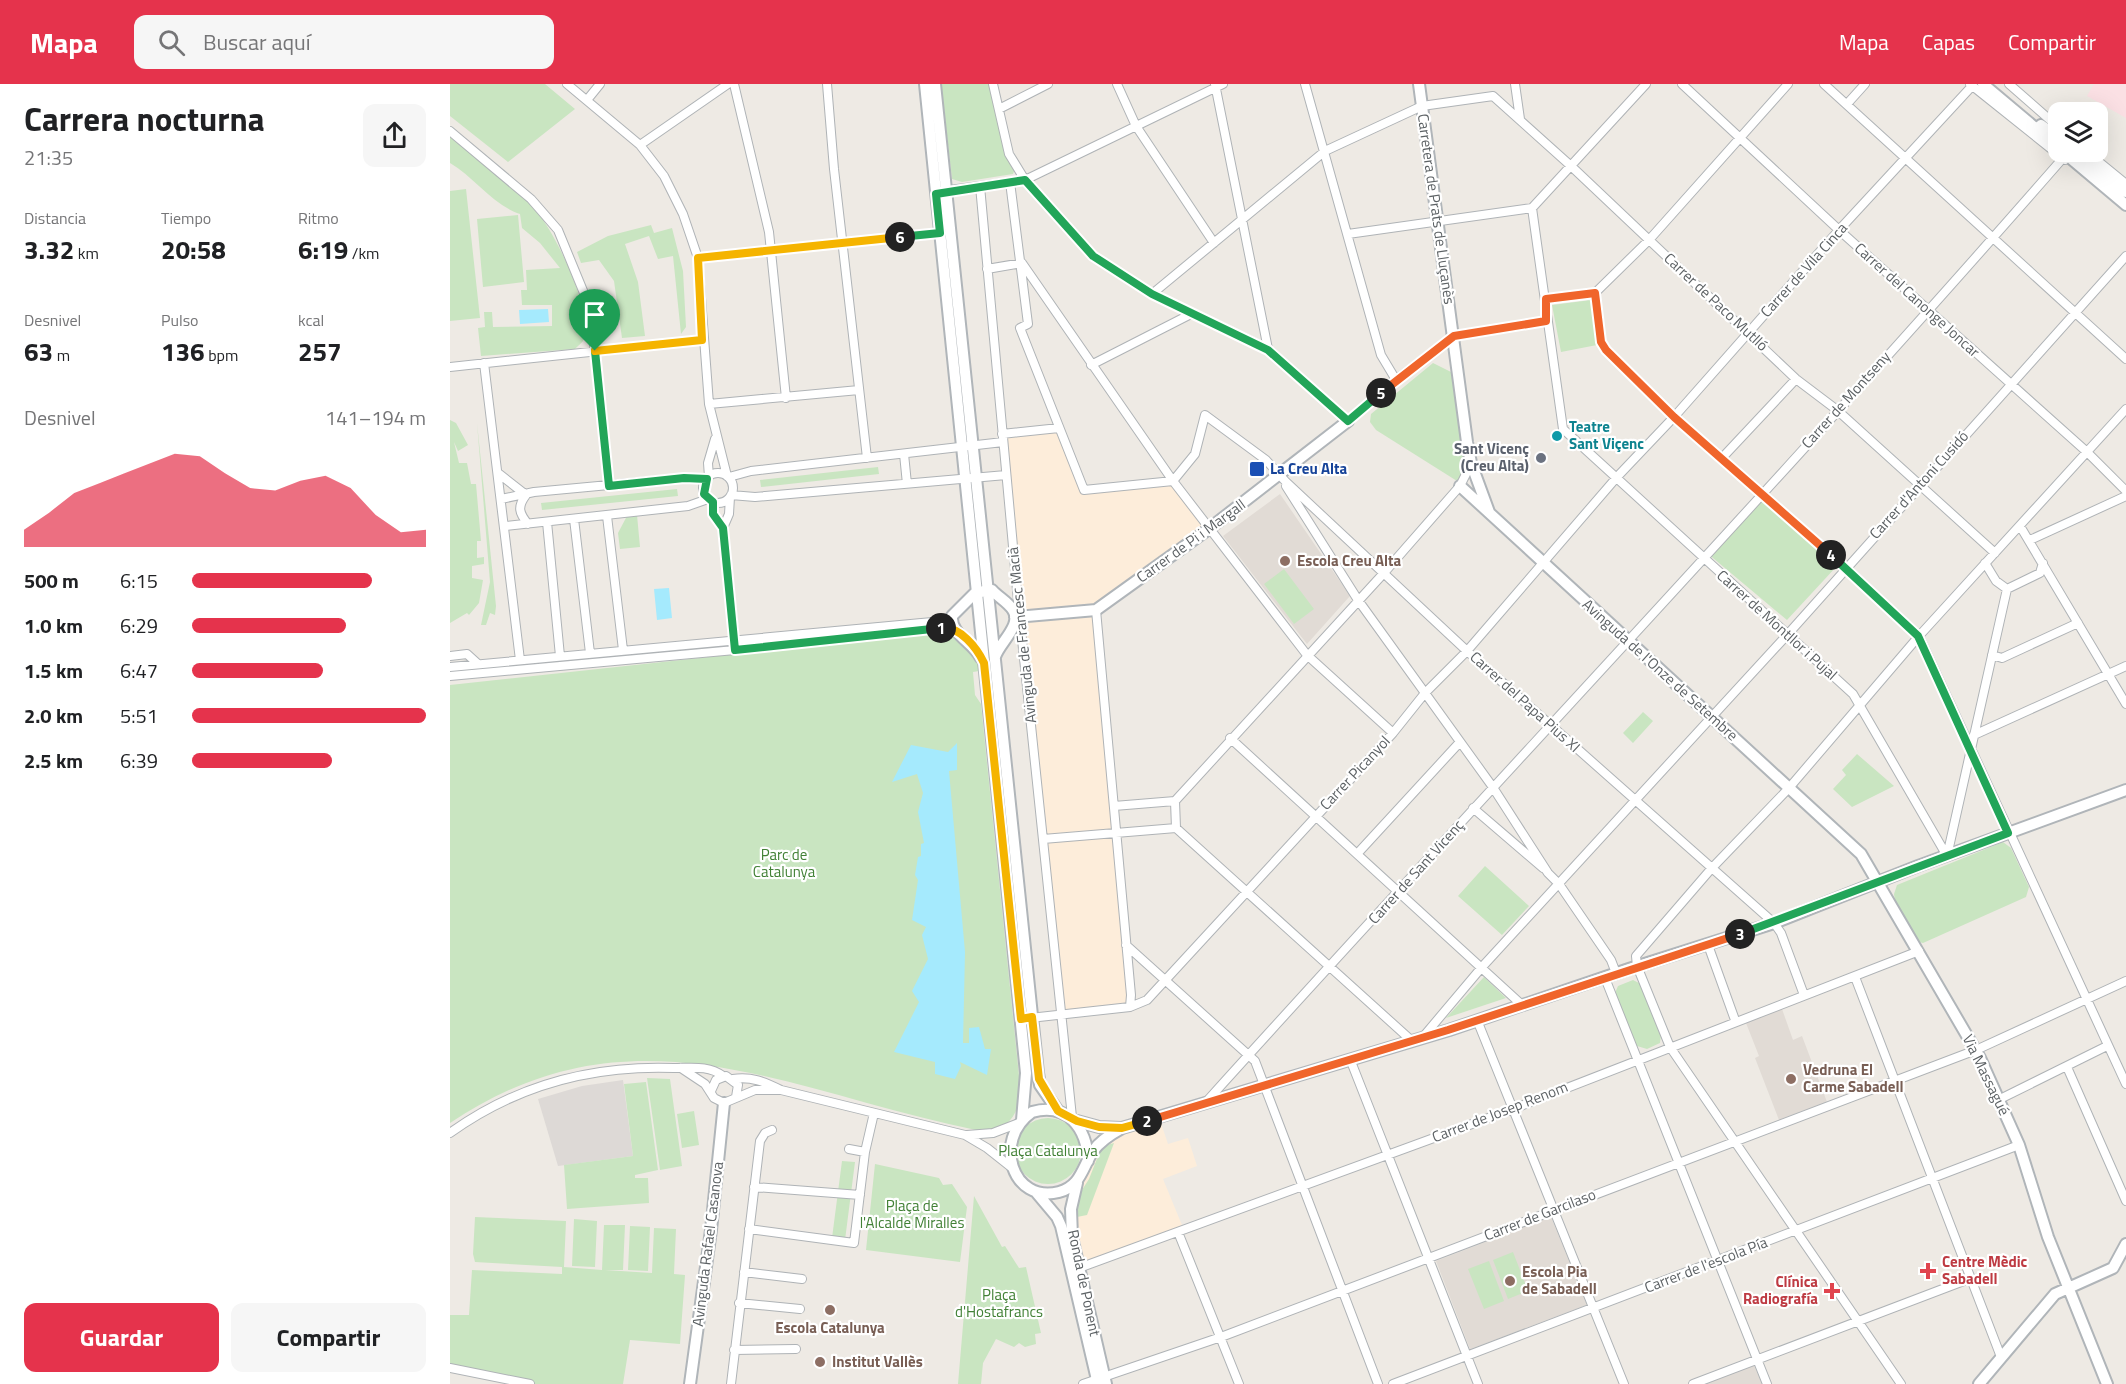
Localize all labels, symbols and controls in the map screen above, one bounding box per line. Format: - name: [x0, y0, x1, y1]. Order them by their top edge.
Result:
- search box: [134, 15, 554, 69]
- text: Mapa: [30, 21, 98, 64]
- text: Buscar aquí: [203, 25, 311, 59]
- icon: search: [155, 26, 188, 59]
- text: Mapa: [1839, 26, 1889, 58]
- text: Capas: [1922, 26, 1975, 58]
- text: Compartir: [2008, 26, 2096, 58]
- text: Carrera nocturna: [24, 94, 265, 144]
- map controls: [2048, 102, 2108, 162]
- button: layers: [2048, 102, 2108, 162]
- button: share: [363, 104, 426, 167]
- street label: Carretera de Prats de Lluçanès: [1412, 112, 1461, 306]
- text: 21:35: [24, 142, 73, 173]
- text: Distancia: [24, 206, 86, 230]
- text: Tiempo: [161, 206, 211, 230]
- text: Ritmo: [298, 206, 339, 230]
- street label: Carrer de Vila Cinca: [1755, 217, 1853, 322]
- pin: 6: [885, 222, 915, 252]
- text: 6: [896, 225, 904, 249]
- text: 3.32: [24, 230, 74, 269]
- text: 20:58: [161, 230, 226, 269]
- text: 6:19: [298, 230, 348, 269]
- street label: Carrer del Canonge Joncar: [1849, 237, 1985, 362]
- text: km: [74, 241, 99, 265]
- text: /km: [348, 241, 380, 265]
- street label: Carrer de Paco Mutlló: [1659, 247, 1774, 356]
- pin: [569, 289, 620, 351]
- icon: arrive: [578, 298, 611, 331]
- text: Desnivel: [24, 308, 81, 332]
- text: Pulso: [161, 308, 199, 332]
- text: kcal: [298, 308, 324, 332]
- text: 63: [24, 332, 53, 371]
- text: 136: [161, 332, 205, 371]
- text: 257: [298, 332, 342, 371]
- text: m: [53, 343, 70, 367]
- text: bpm: [205, 343, 238, 367]
- street label: Carrer de Montseny: [1796, 346, 1896, 454]
- pin: 5: [1366, 378, 1396, 408]
- text: 5: [1377, 381, 1385, 405]
- text: Desnivel: [24, 402, 96, 433]
- text: 141–194 m: [325, 402, 426, 433]
- place label: Teatre Sant Viçenc: [1569, 415, 1644, 455]
- street label: Carrer d'Antoni Cusidó: [1863, 425, 1974, 544]
- marker: Teatre Sant Viçenc: [1550, 429, 1564, 443]
- place label: Sant Vicenç (Creu Alta): [1454, 437, 1529, 477]
- marker: Sant Vicenç (Creu Alta): [1534, 451, 1548, 465]
- place label: La Creu Alta: [1270, 457, 1348, 480]
- marker: La Creu Alta: [1248, 460, 1266, 478]
- street label: Carrer de Pi i Margall: [1131, 493, 1250, 588]
- pin: 4: [1816, 540, 1846, 570]
- text: 4: [1827, 543, 1835, 567]
- street label: Avinguda de Francesc Macià: [1001, 545, 1042, 724]
- place label: Escola Creu Alta: [1297, 549, 1402, 572]
- marker: Escola Creu Alta: [1278, 554, 1292, 568]
- street label: Carrer de Montllor i Pujal: [1712, 564, 1843, 685]
- text: 500 m: [24, 565, 79, 596]
- text: 6:15: [120, 565, 158, 596]
- street label: Avinguda de l'Onze de Setembre: [1577, 593, 1743, 746]
- text: 1.0 km: [24, 610, 83, 641]
- text: 6:29: [120, 610, 158, 641]
- pin: 1: [926, 613, 956, 643]
- text: 1: [937, 616, 945, 640]
- street label: Carrer del Papa Pius XI: [1465, 646, 1586, 758]
- text: 1.5 km: [24, 655, 83, 686]
- text: 6:47: [120, 655, 158, 686]
- text: 2.0 km: [24, 700, 83, 731]
- text: 5:51: [120, 700, 158, 731]
- street label: Carrer Picanyol: [1314, 730, 1395, 815]
- text: 2.5 km: [24, 745, 83, 776]
- text: 6:39: [120, 745, 158, 776]
- street label: Carrer de Sant Vicenç: [1362, 814, 1469, 929]
- park label: Parc de Catalunya: [753, 843, 816, 883]
- pin: 3: [1725, 919, 1755, 949]
- text: 3: [1736, 922, 1744, 946]
- street label: Via Massagué: [1957, 1030, 2016, 1119]
- place label: Vedruna El Carme Sabadell: [1803, 1058, 1904, 1098]
- marker: Vedruna El Carme Sabadell: [1784, 1072, 1798, 1086]
- street label: Carrer de Josep Renom: [1429, 1075, 1571, 1148]
- pin: 2: [1132, 1106, 1162, 1136]
- text: 2: [1143, 1109, 1151, 1133]
- park label: Plaça Catalunya: [998, 1139, 1098, 1162]
- street label: Avinguda Rafael Casanova: [686, 1160, 729, 1328]
- street label: Carrer de Garcilaso: [1480, 1183, 1599, 1246]
- park label: Plaça de l'Alcalde Miralles: [860, 1194, 964, 1234]
- street label: Ronda de Ponent: [1062, 1228, 1107, 1339]
- street label: Carrer de l'escola Pía: [1641, 1230, 1771, 1299]
- place label: Centre Mèdic Sabadell: [1942, 1250, 2027, 1290]
- place label: Escola Pia de Sabadell: [1522, 1260, 1597, 1300]
- marker: Centre Mèdic Sabadell: [1919, 1262, 1937, 1280]
- place label: Clínica Radiografía: [1743, 1270, 1818, 1310]
- marker: Escola Pia de Sabadell: [1503, 1274, 1517, 1288]
- marker: Clínica Radiografía: [1823, 1282, 1841, 1300]
- park label: Plaça d'Hostafrancs: [955, 1283, 1043, 1323]
- button: Guardar: [24, 1303, 219, 1372]
- button: Compartir: [231, 1303, 426, 1372]
- marker: Escola Catalunya: [823, 1303, 837, 1317]
- place label: Escola Catalunya: [775, 1316, 885, 1339]
- place label: Institut Vallès: [832, 1350, 923, 1373]
- marker: Institut Vallès: [813, 1355, 827, 1369]

